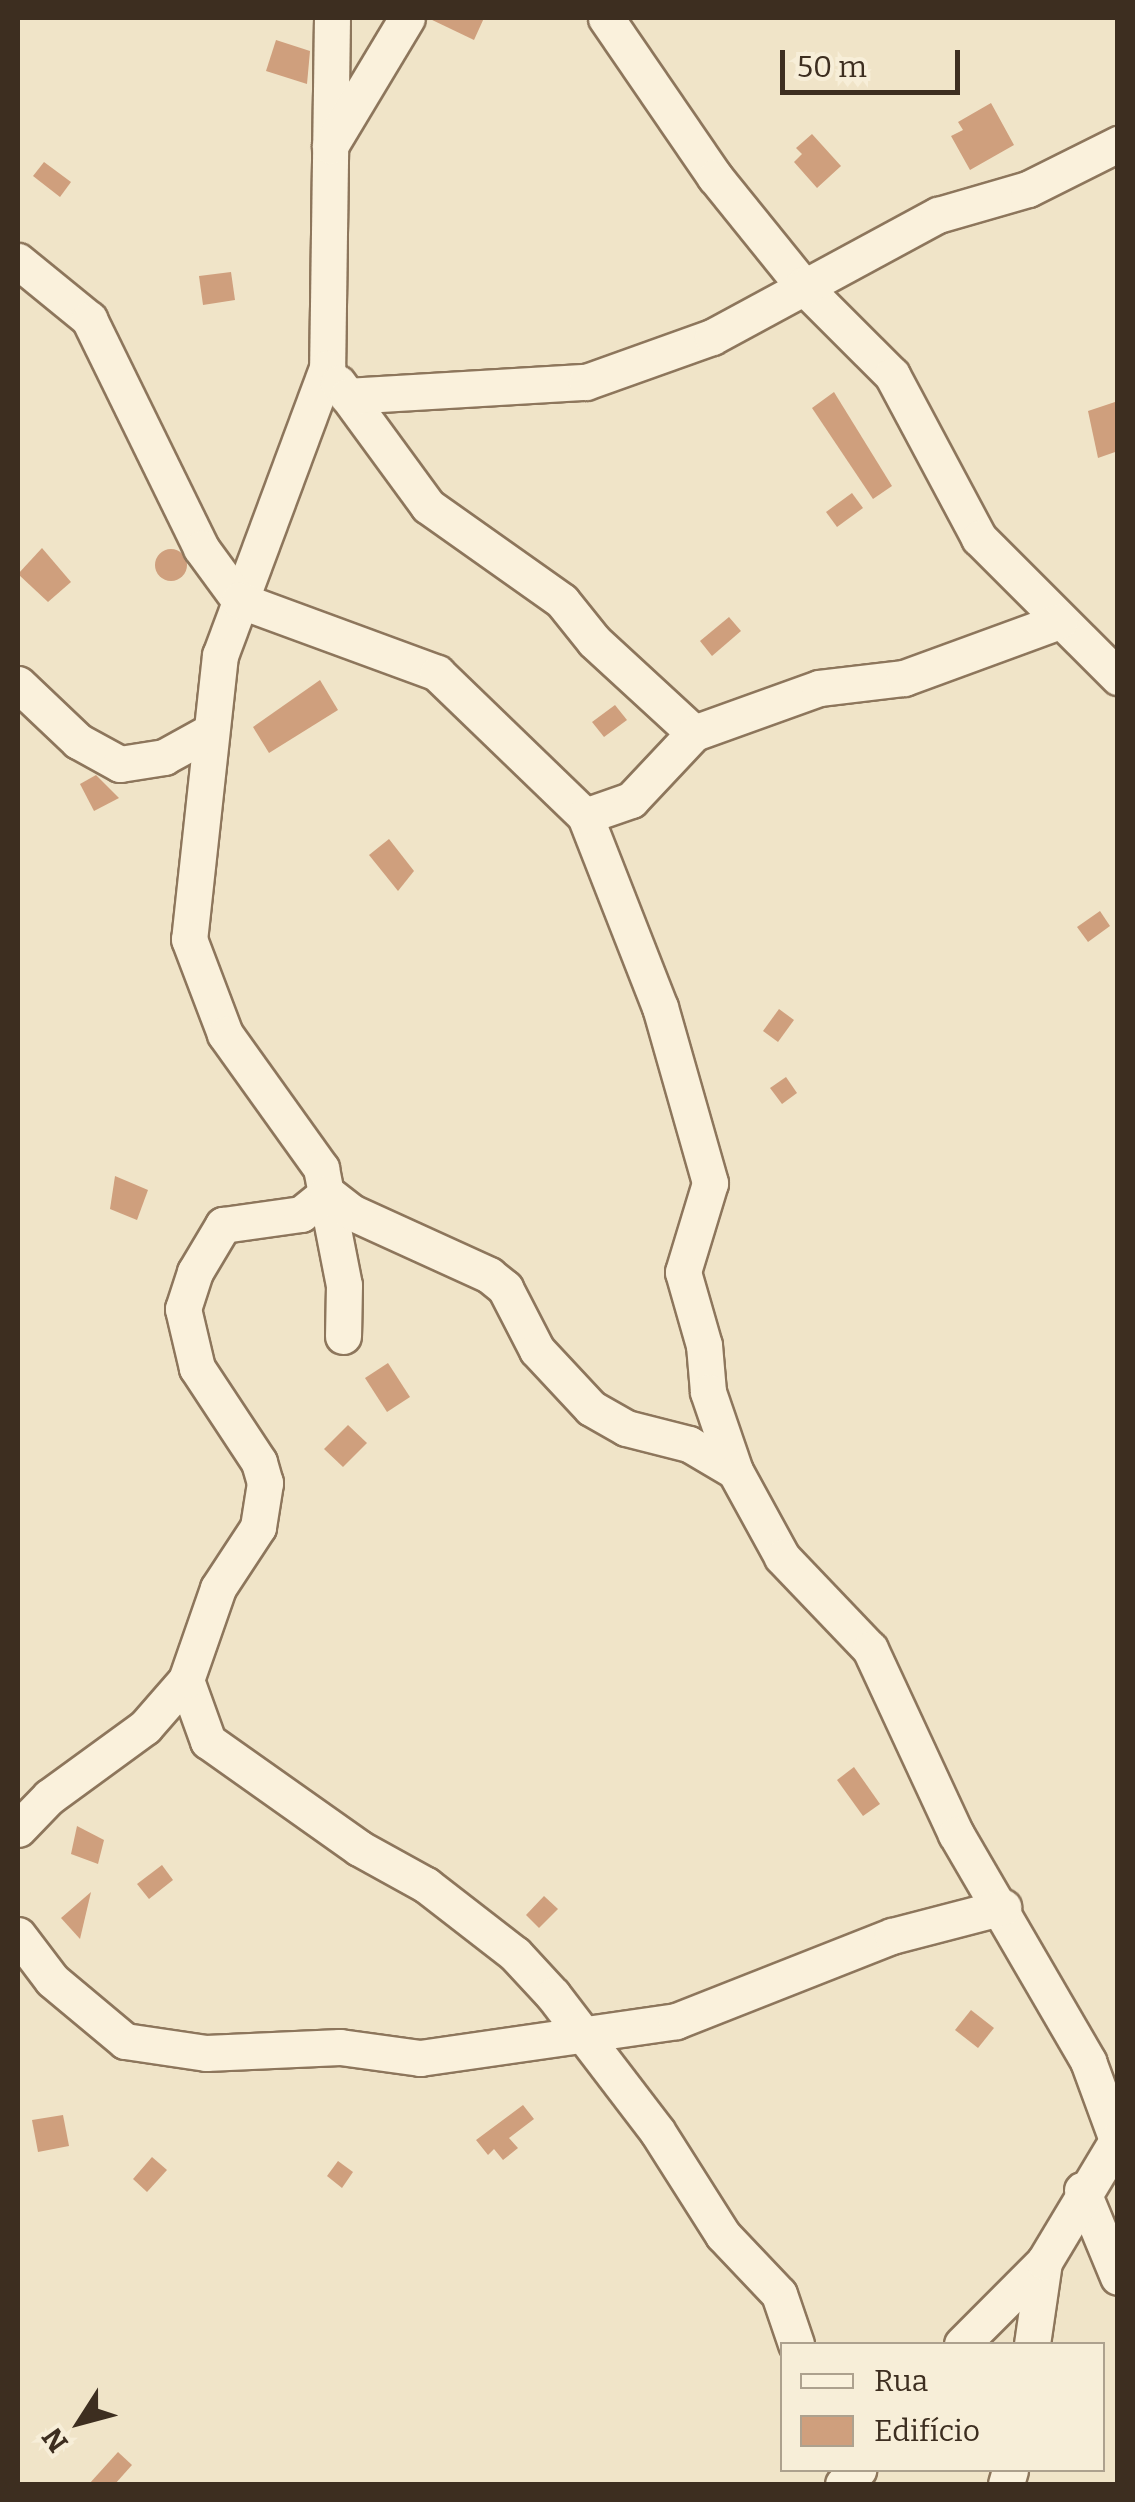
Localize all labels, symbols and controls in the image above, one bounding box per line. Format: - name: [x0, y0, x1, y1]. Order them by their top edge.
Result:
- scale bar: [785, 30, 965, 92]
- text: 50 m: [797, 49, 867, 85]
- legend: [780, 2342, 1105, 2472]
- text: Rua: [874, 2363, 928, 2399]
- north arrow: [30, 2372, 130, 2472]
- text: Edifício: [874, 2413, 980, 2449]
- text: N: [36, 2421, 75, 2458]

